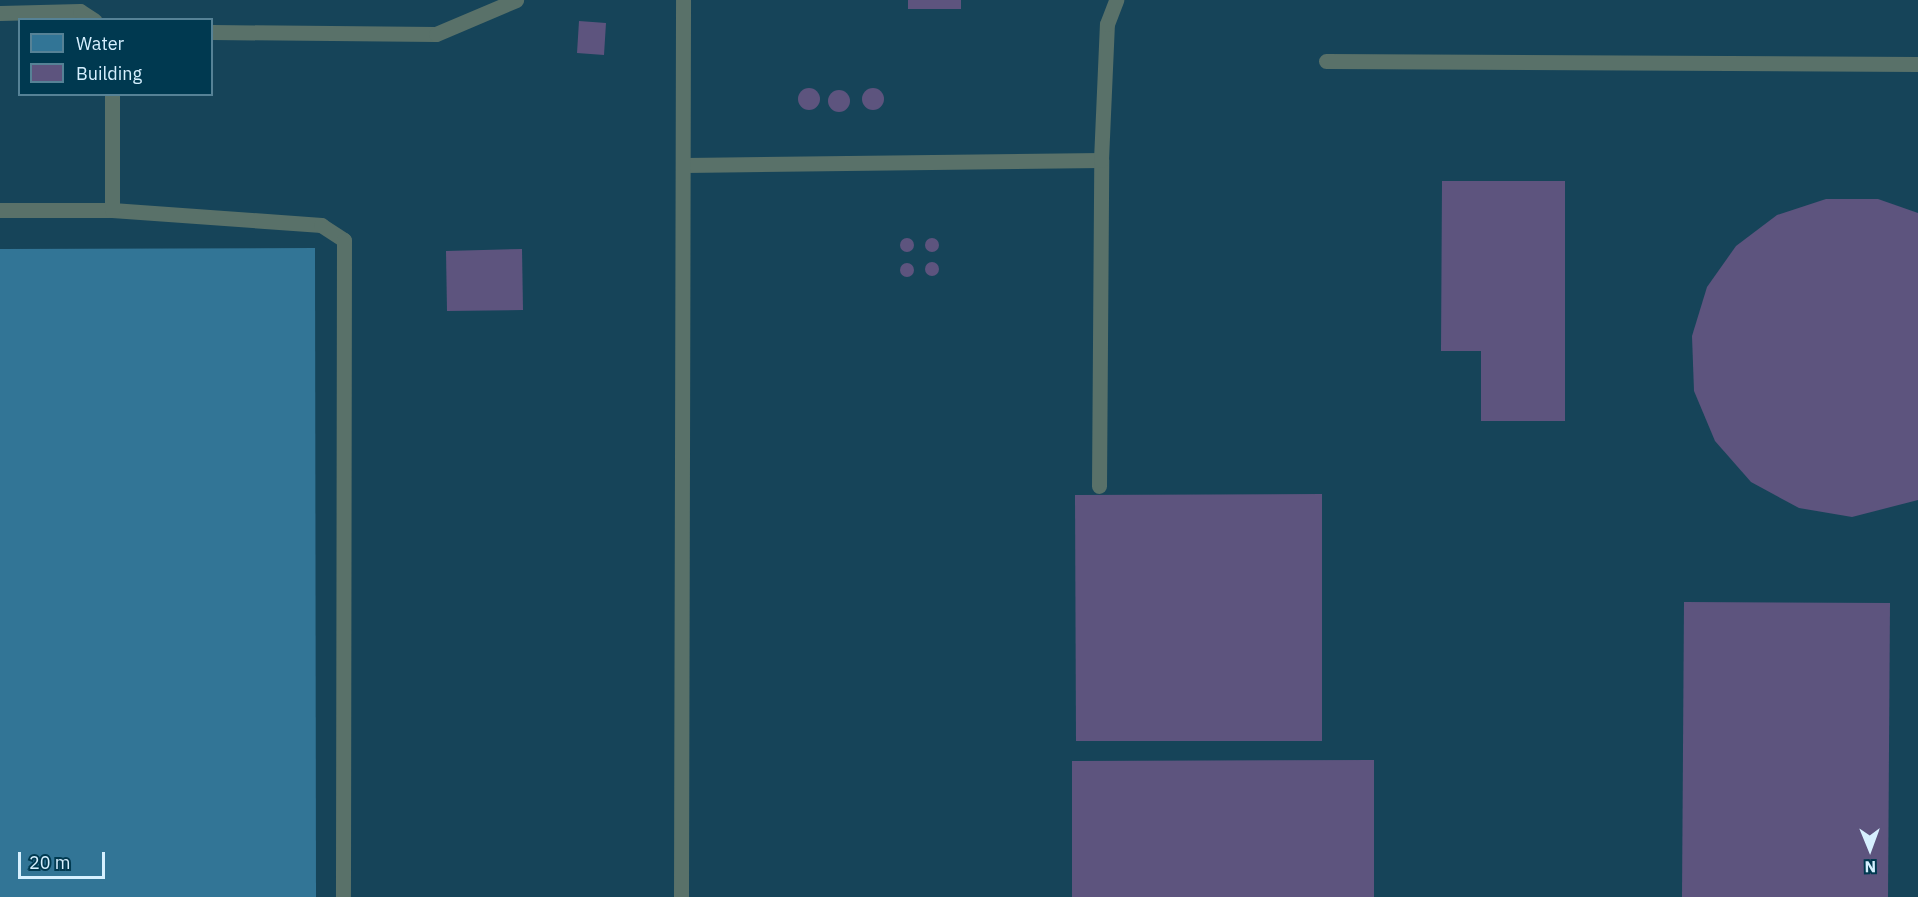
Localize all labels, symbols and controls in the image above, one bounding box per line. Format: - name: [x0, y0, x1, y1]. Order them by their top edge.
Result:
- legend: [18, 18, 213, 96]
- text: Water: [76, 32, 124, 55]
- text: Building: [76, 62, 142, 85]
- north arrow: [1840, 819, 1900, 879]
- scale bar: [21, 840, 108, 878]
- text: 20 m: [29, 851, 71, 874]
- text: N: [1864, 857, 1876, 877]

